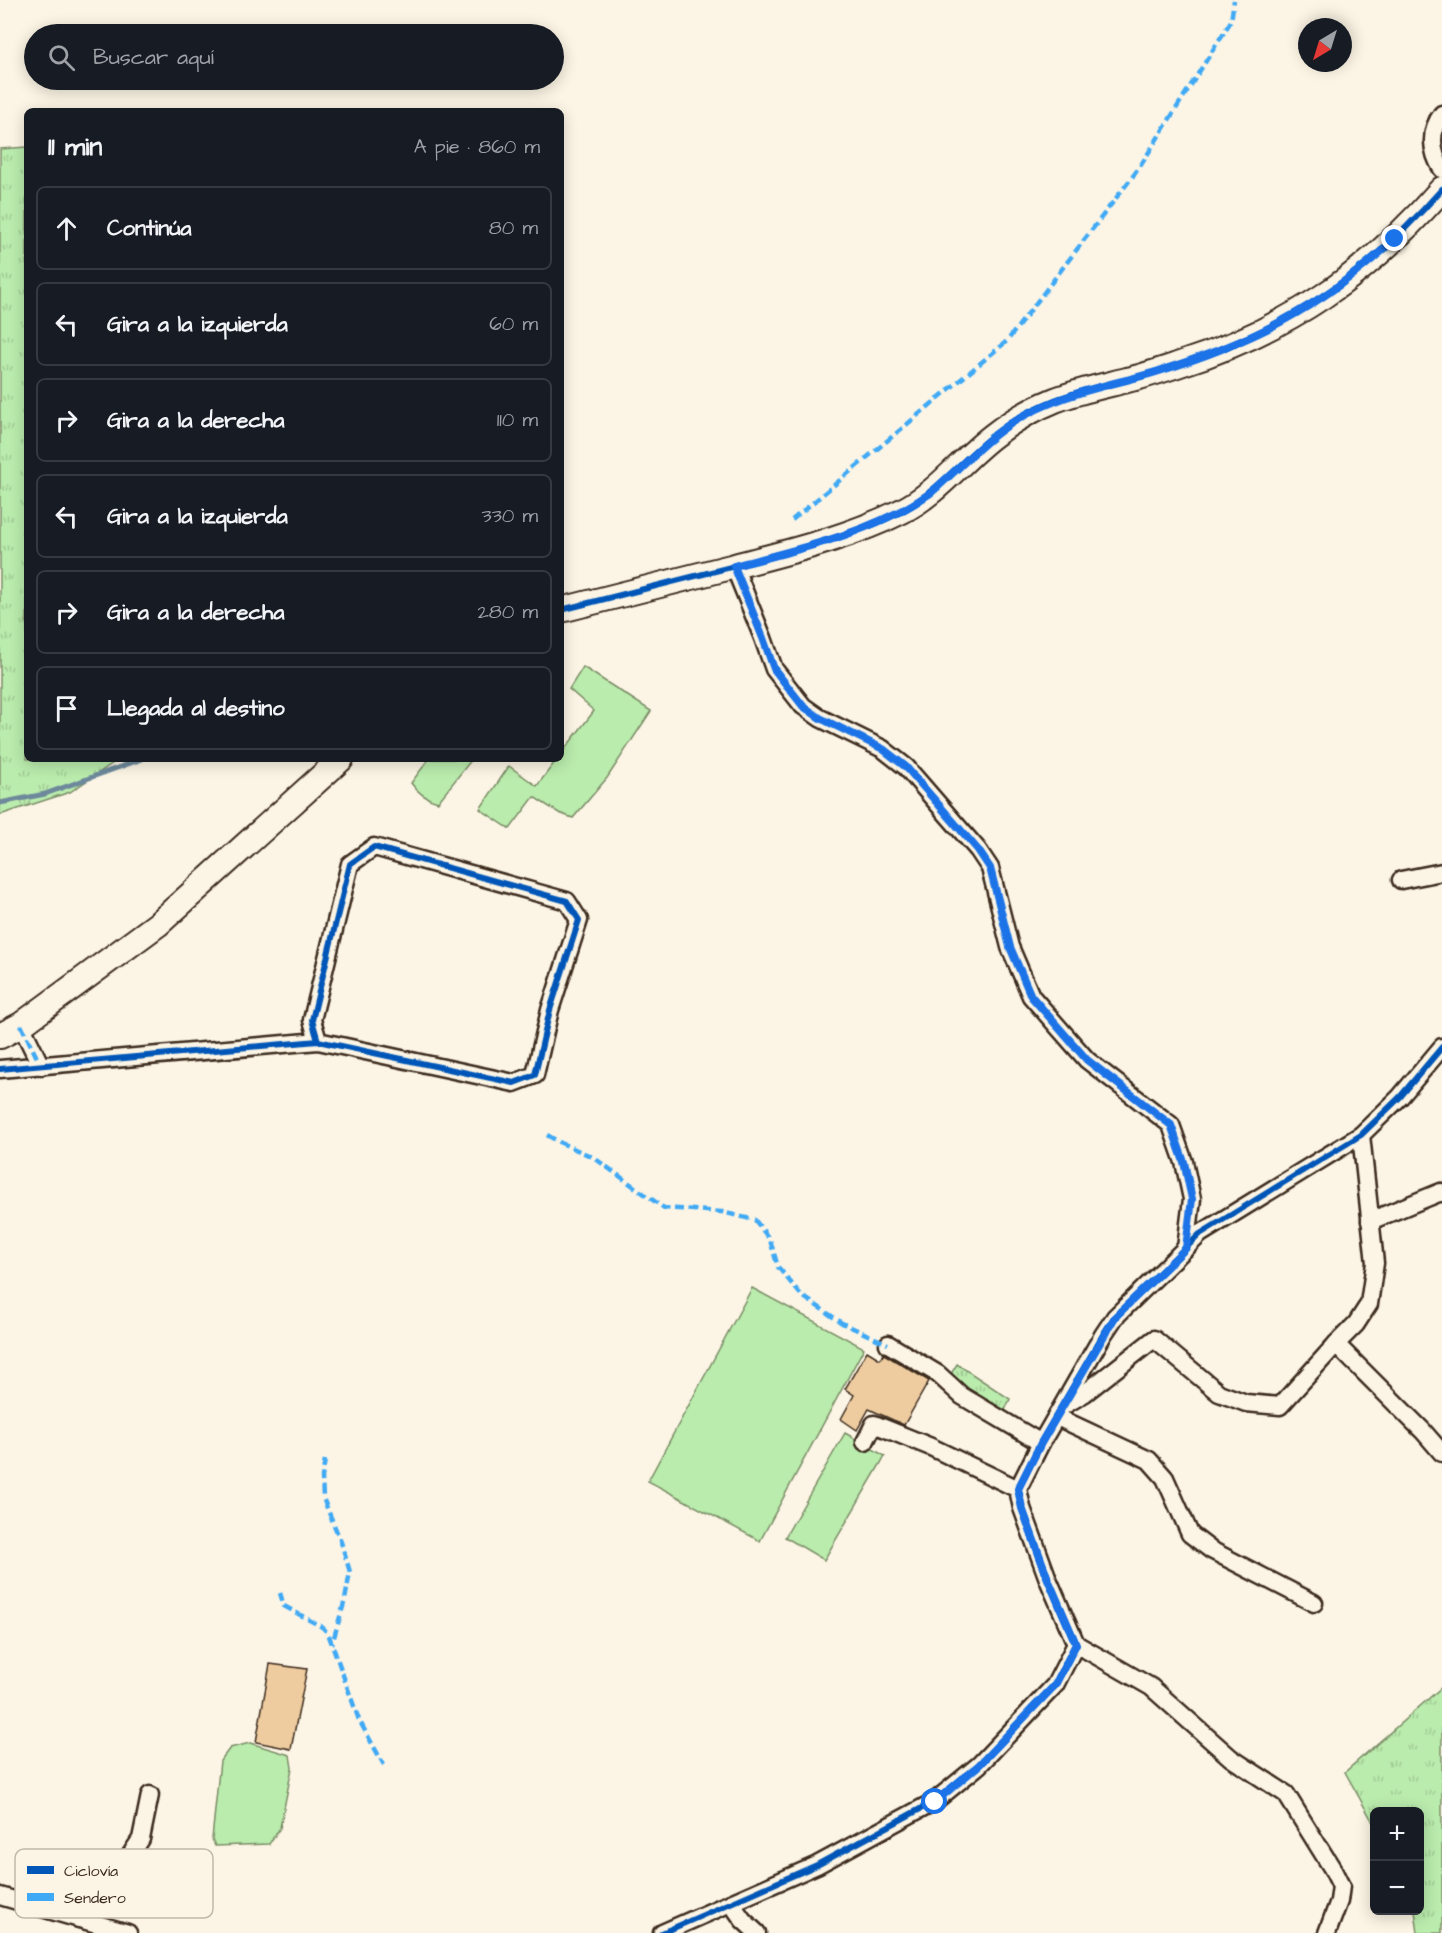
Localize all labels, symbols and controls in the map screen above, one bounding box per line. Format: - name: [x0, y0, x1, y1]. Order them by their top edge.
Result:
- north arrow: [1298, 18, 1352, 72]
- search box: [24, 24, 564, 90]
- icon: search: [45, 41, 78, 74]
- text: Buscar aquí: [93, 42, 214, 73]
- text: 11 min: [48, 129, 102, 165]
- text: A pie · 860 m: [414, 133, 540, 161]
- icon: ahead: [50, 212, 83, 245]
- text: Continúa: [107, 213, 192, 244]
- text: 80 m: [489, 214, 538, 242]
- route end: [1381, 225, 1407, 251]
- icon: left: [50, 308, 83, 341]
- text: Gira a la izquierda: [107, 309, 288, 340]
- text: 60 m: [489, 310, 538, 338]
- icon: right: [50, 404, 83, 437]
- text: Gira a la derecha: [107, 405, 284, 436]
- text: 110 m: [497, 406, 538, 434]
- icon: left: [50, 500, 83, 533]
- text: Gira a la izquierda: [107, 501, 288, 532]
- text: 330 m: [481, 502, 538, 530]
- icon: right: [50, 596, 83, 629]
- text: Gira a la derecha: [107, 597, 284, 628]
- text: 280 m: [477, 598, 538, 626]
- icon: arrive: [50, 692, 83, 725]
- text: Llegada al destino: [107, 693, 285, 724]
- route start: [921, 1788, 947, 1814]
- map controls: [1370, 1807, 1424, 1915]
- button: +: [1370, 1807, 1424, 1861]
- legend: [15, 1849, 213, 1918]
- text: Ciclovía: [64, 1860, 118, 1882]
- button: −: [1370, 1861, 1424, 1915]
- text: Sendero: [64, 1887, 126, 1909]

